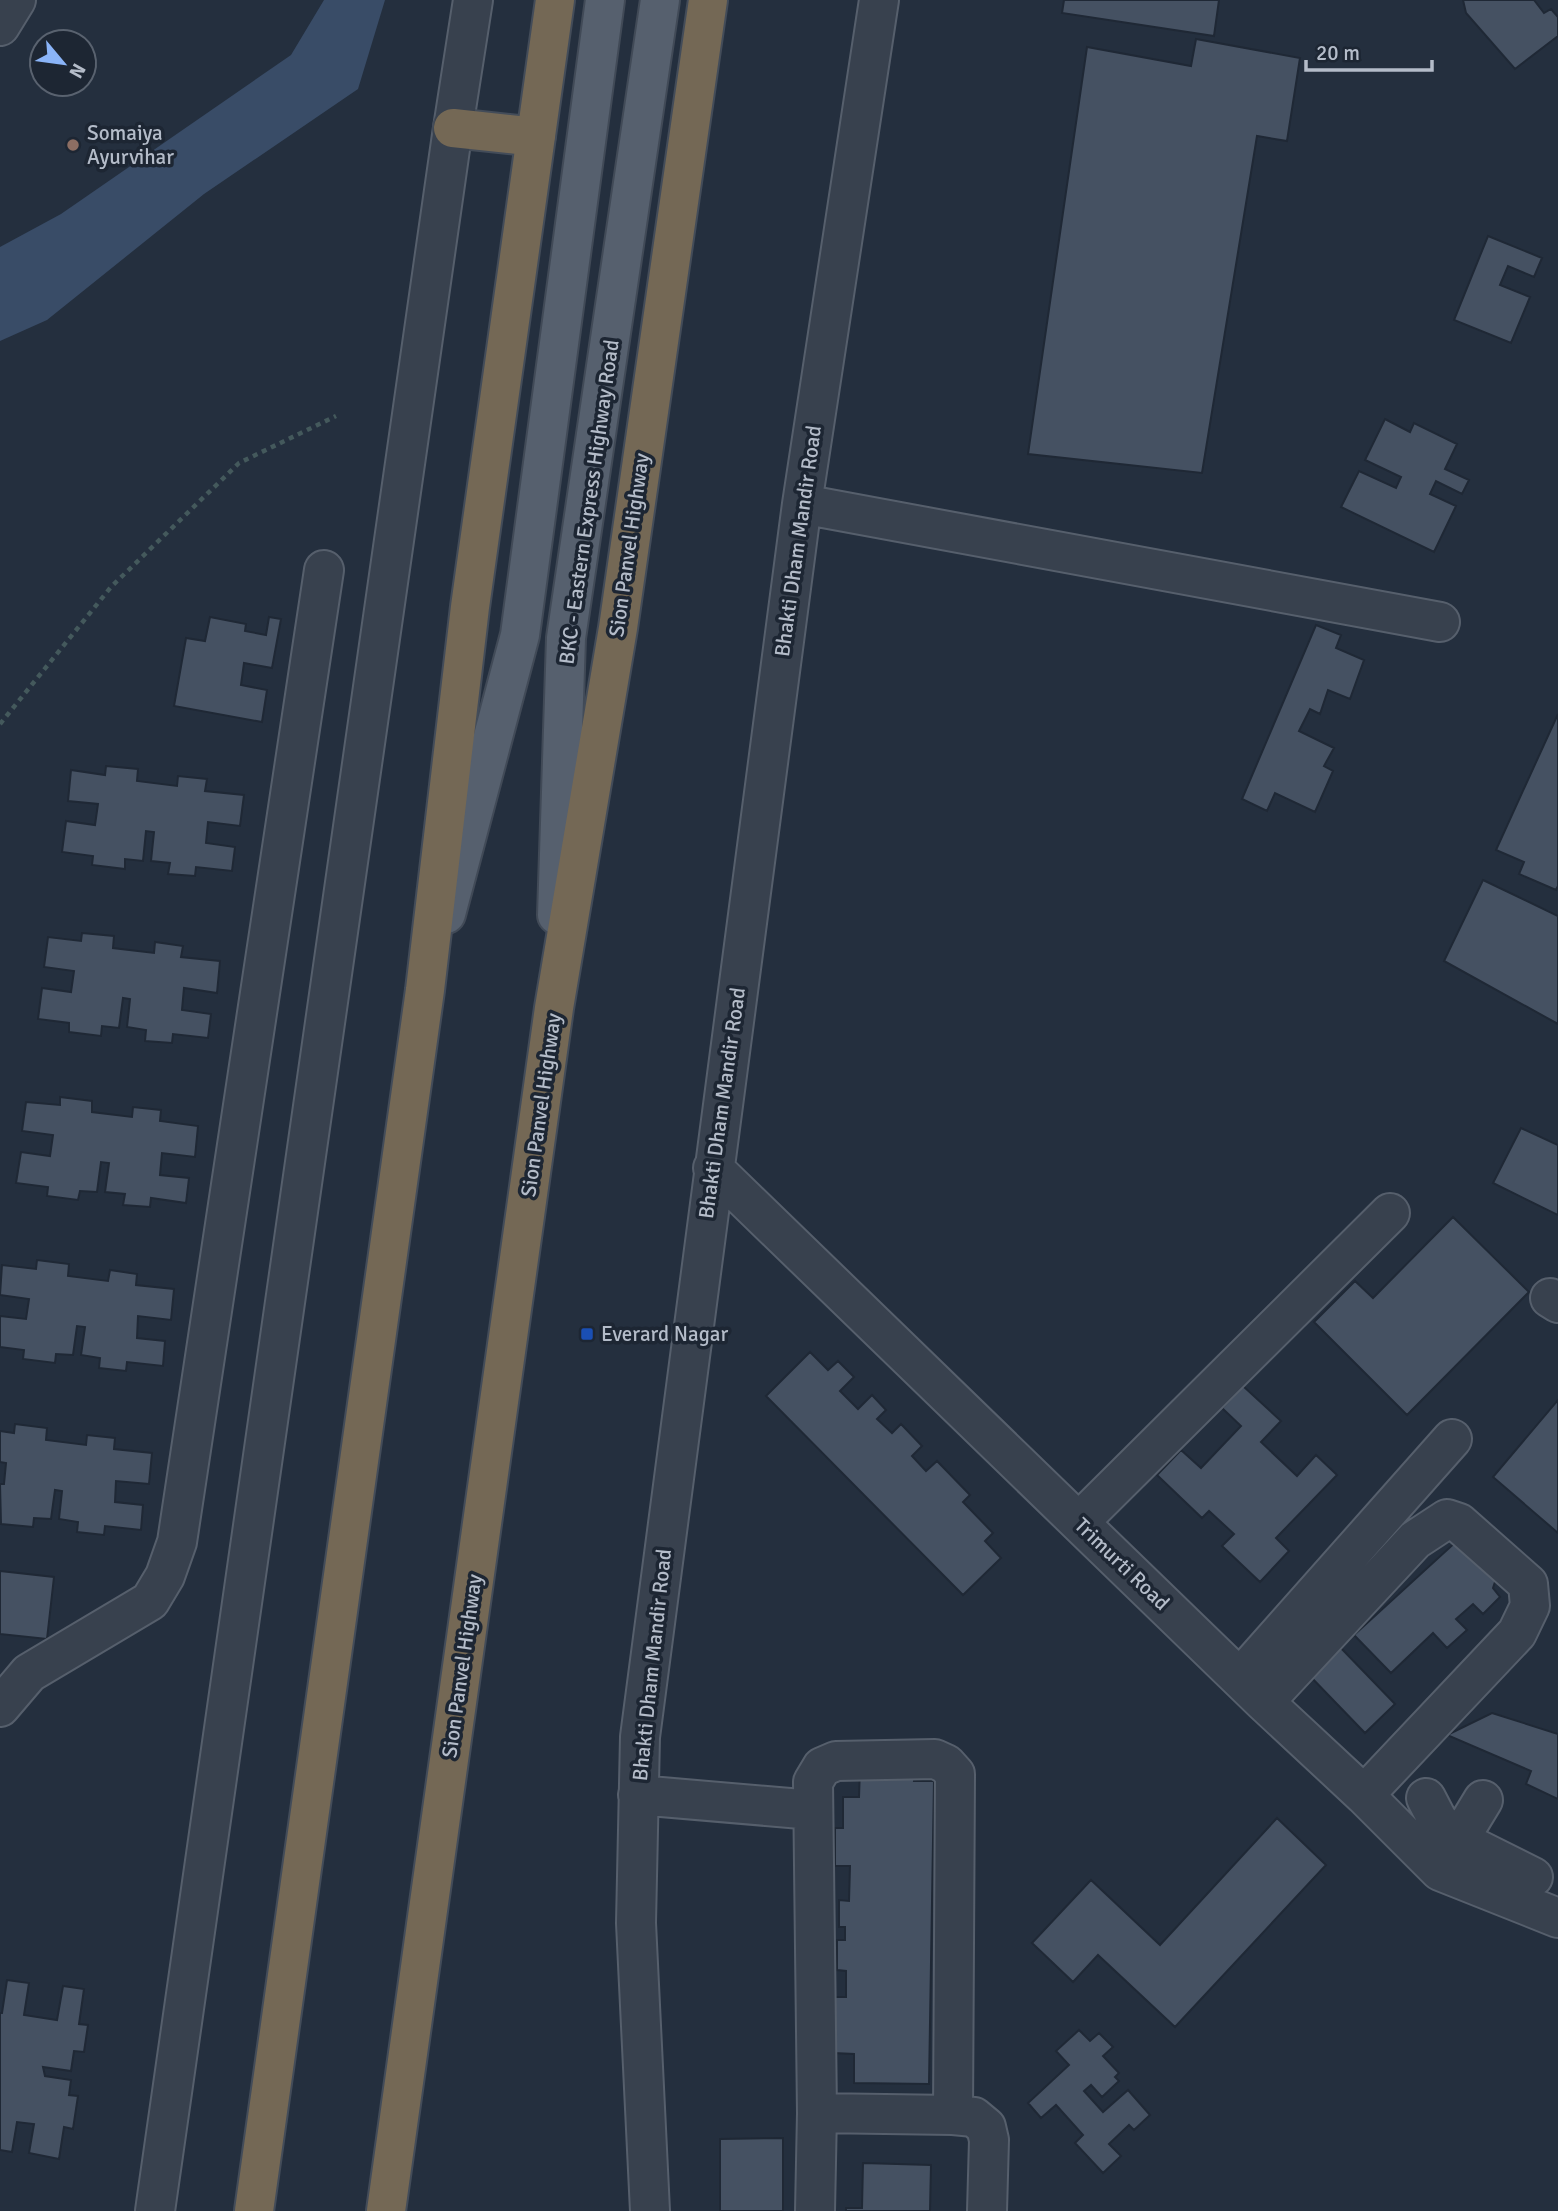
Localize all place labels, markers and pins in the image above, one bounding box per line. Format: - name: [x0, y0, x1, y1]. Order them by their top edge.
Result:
- place label: Somaiya Ayurvihar: [87, 120, 174, 170]
- marker: Somaiya Ayurvihar: [65, 137, 81, 153]
- place label: Everard Nagar: [601, 1321, 728, 1347]
- marker: Everard Nagar: [579, 1326, 595, 1342]

